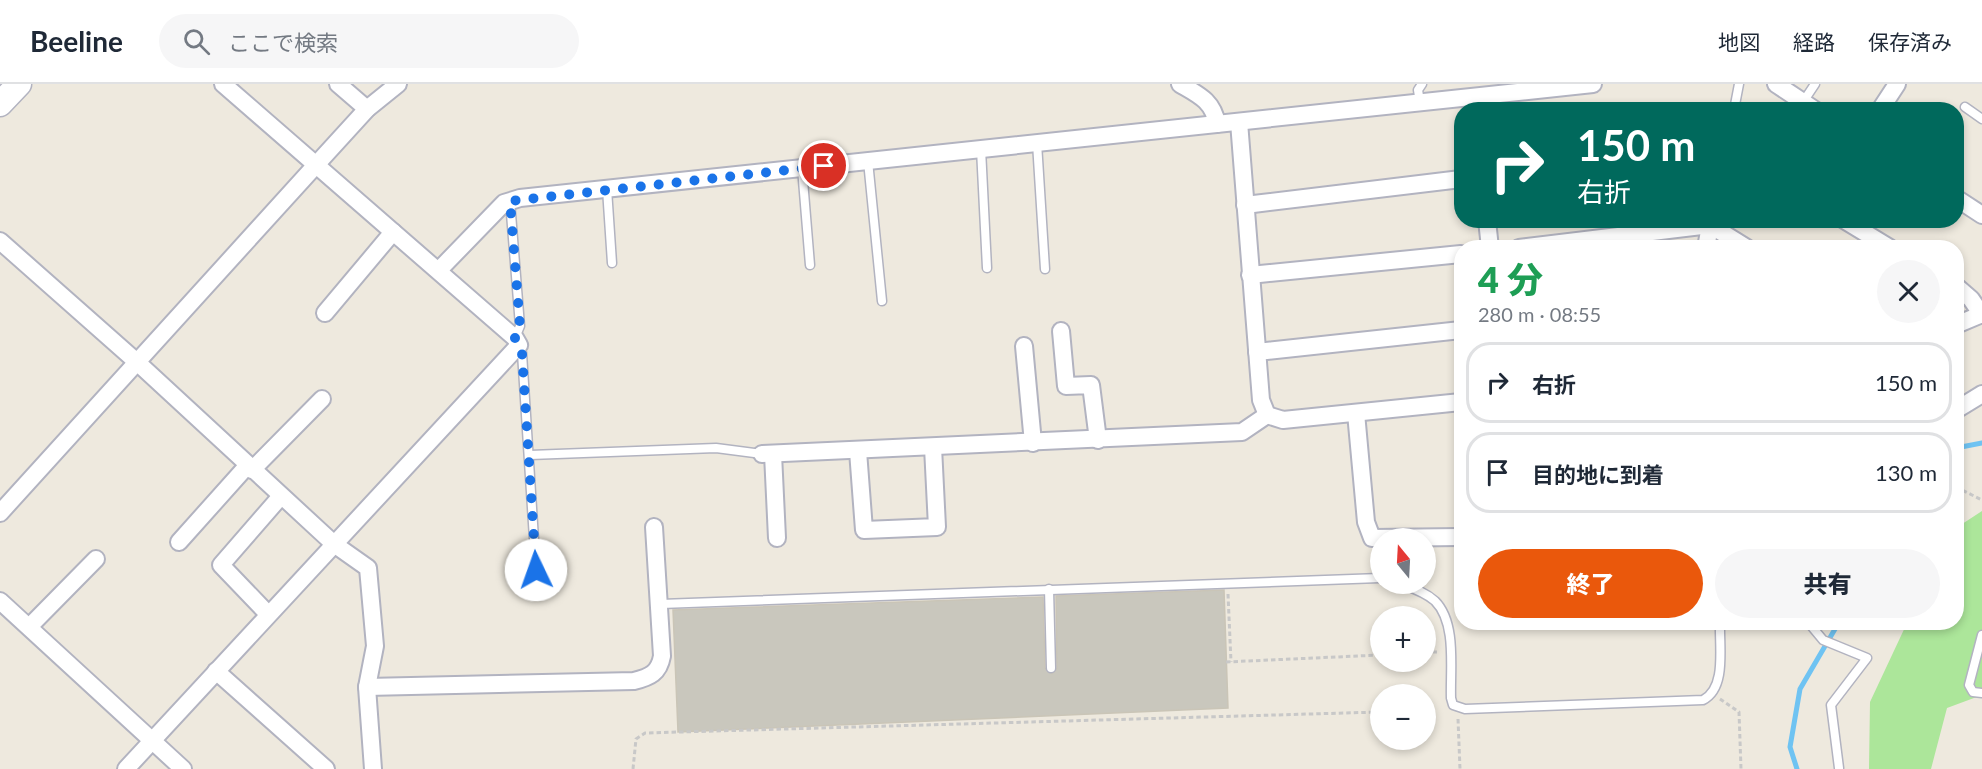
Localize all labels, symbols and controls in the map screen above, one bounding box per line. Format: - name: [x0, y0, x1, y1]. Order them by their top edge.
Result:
- search box: [159, 14, 579, 68]
- text: Beeline: [30, 24, 123, 58]
- icon: search: [180, 25, 213, 58]
- text: ここで検索: [228, 29, 338, 56]
- text: 地図: [1718, 29, 1760, 54]
- text: 経路: [1793, 29, 1835, 54]
- text: 保存済み: [1868, 29, 1952, 54]
- text: 150 m: [1577, 120, 1695, 170]
- icon: right: [1478, 126, 1556, 204]
- pin: [798, 140, 849, 191]
- icon: arrive: [807, 149, 840, 182]
- text: 右折: [1577, 175, 1631, 208]
- text: 4 分: [1478, 257, 1543, 301]
- button: close: [1877, 260, 1940, 323]
- text: 280 m · 08:55: [1478, 302, 1601, 326]
- icon: right: [1481, 366, 1514, 399]
- text: 150 m: [1875, 369, 1937, 396]
- text: 右折: [1532, 371, 1576, 398]
- icon: arrive: [1481, 456, 1514, 489]
- text: 130 m: [1875, 459, 1937, 486]
- text: 目的地に到着: [1532, 461, 1664, 488]
- north arrow: [1370, 528, 1436, 594]
- map controls: [1370, 528, 1436, 750]
- position arrow: [504, 538, 568, 602]
- button: 終了: [1478, 549, 1703, 618]
- button: 共有: [1715, 549, 1940, 618]
- button: +: [1370, 606, 1436, 672]
- button: −: [1370, 684, 1436, 750]

